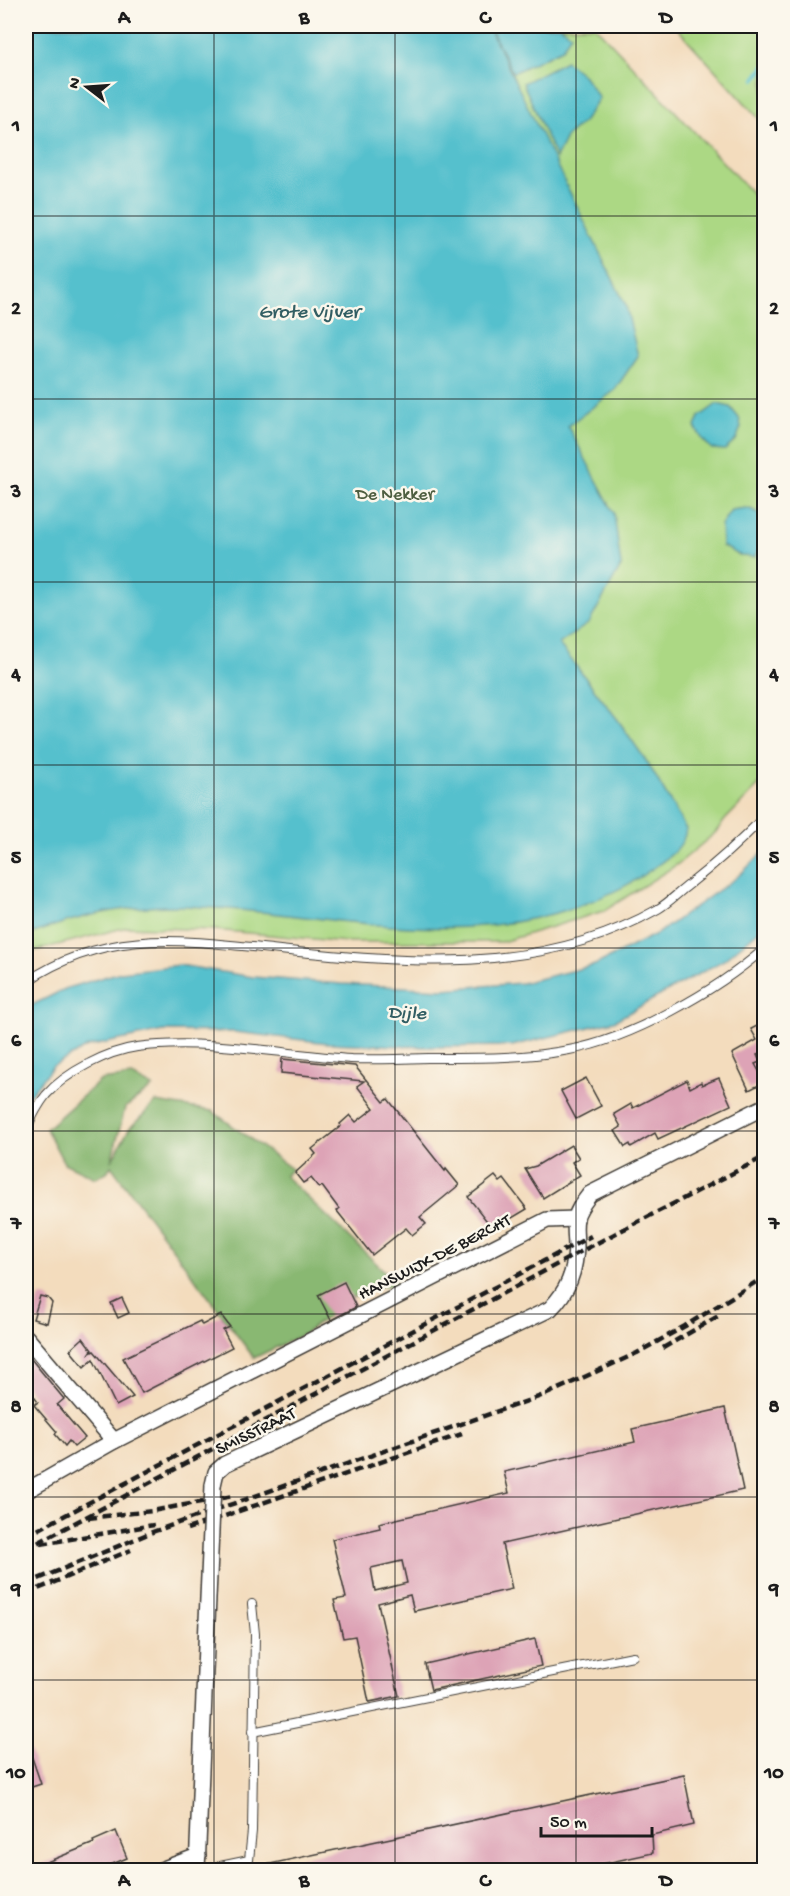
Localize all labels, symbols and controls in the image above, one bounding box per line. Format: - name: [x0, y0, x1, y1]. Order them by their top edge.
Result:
- text: A: [117, 8, 132, 31]
- text: B: [298, 8, 310, 31]
- text: C: [479, 8, 493, 31]
- text: D: [657, 8, 673, 31]
- north arrow: [57, 57, 117, 117]
- text: N: [65, 75, 87, 91]
- text: 1: [11, 116, 20, 139]
- text: 1: [769, 116, 778, 139]
- text: 2: [11, 299, 21, 322]
- text: 2: [769, 299, 779, 322]
- water label: Grote Vijver: [259, 302, 363, 325]
- text: 3: [10, 482, 21, 505]
- text: 3: [768, 482, 779, 505]
- park label: De Nekker: [355, 485, 436, 506]
- text: 4: [10, 665, 21, 688]
- text: 4: [768, 665, 779, 688]
- text: 5: [11, 848, 22, 871]
- text: 5: [769, 848, 780, 871]
- water label: Dijle: [388, 1002, 427, 1027]
- text: 6: [11, 1031, 22, 1054]
- text: 6: [769, 1031, 780, 1054]
- street label: HANSWIJK DE BERCHT: [355, 1210, 516, 1306]
- text: 7: [10, 1214, 23, 1237]
- text: 7: [768, 1214, 781, 1237]
- text: 8: [11, 1397, 22, 1420]
- text: 8: [769, 1397, 780, 1420]
- street label: SMISSTRAAT: [213, 1403, 300, 1461]
- text: 9: [10, 1580, 21, 1603]
- text: 9: [768, 1580, 779, 1603]
- text: 10: [5, 1763, 26, 1786]
- text: 10: [763, 1763, 784, 1786]
- scale bar: [541, 1800, 652, 1838]
- text: 50 m: [550, 1813, 587, 1834]
- text: A: [117, 1871, 132, 1894]
- text: B: [298, 1871, 310, 1894]
- text: C: [479, 1871, 493, 1894]
- text: D: [657, 1871, 673, 1894]

